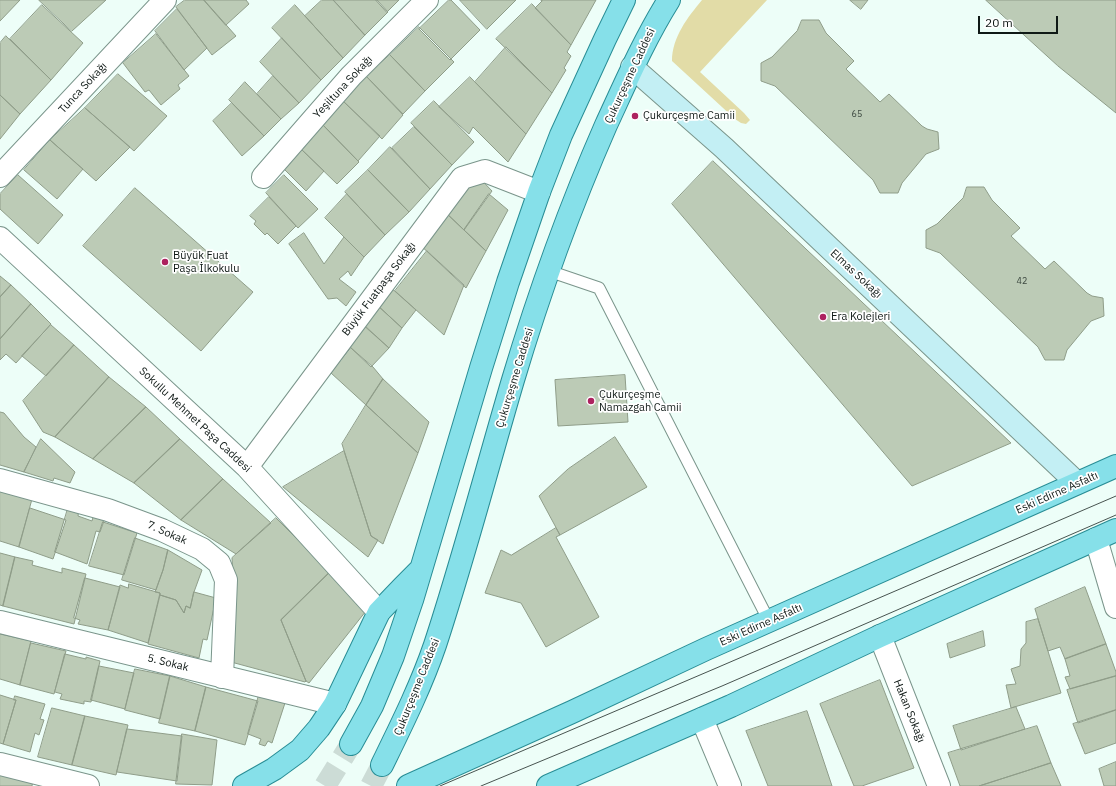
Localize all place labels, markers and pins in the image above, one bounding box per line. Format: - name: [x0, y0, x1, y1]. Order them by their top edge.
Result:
- place label: Çukurçeşme Camii: [643, 109, 735, 123]
- marker: Çukurçeşme Camii: [630, 111, 640, 121]
- place label: Büyük Fuat Paşa İlkokulu: [173, 249, 240, 275]
- marker: Büyük Fuat Paşa İlkokulu: [160, 257, 170, 267]
- place label: Era Kolejleri: [831, 310, 890, 324]
- marker: Era Kolejleri: [818, 312, 828, 322]
- place label: Çukurçeşme Namazgah Camii: [599, 388, 682, 414]
- marker: Çukurçeşme Namazgah Camii: [586, 396, 596, 406]

